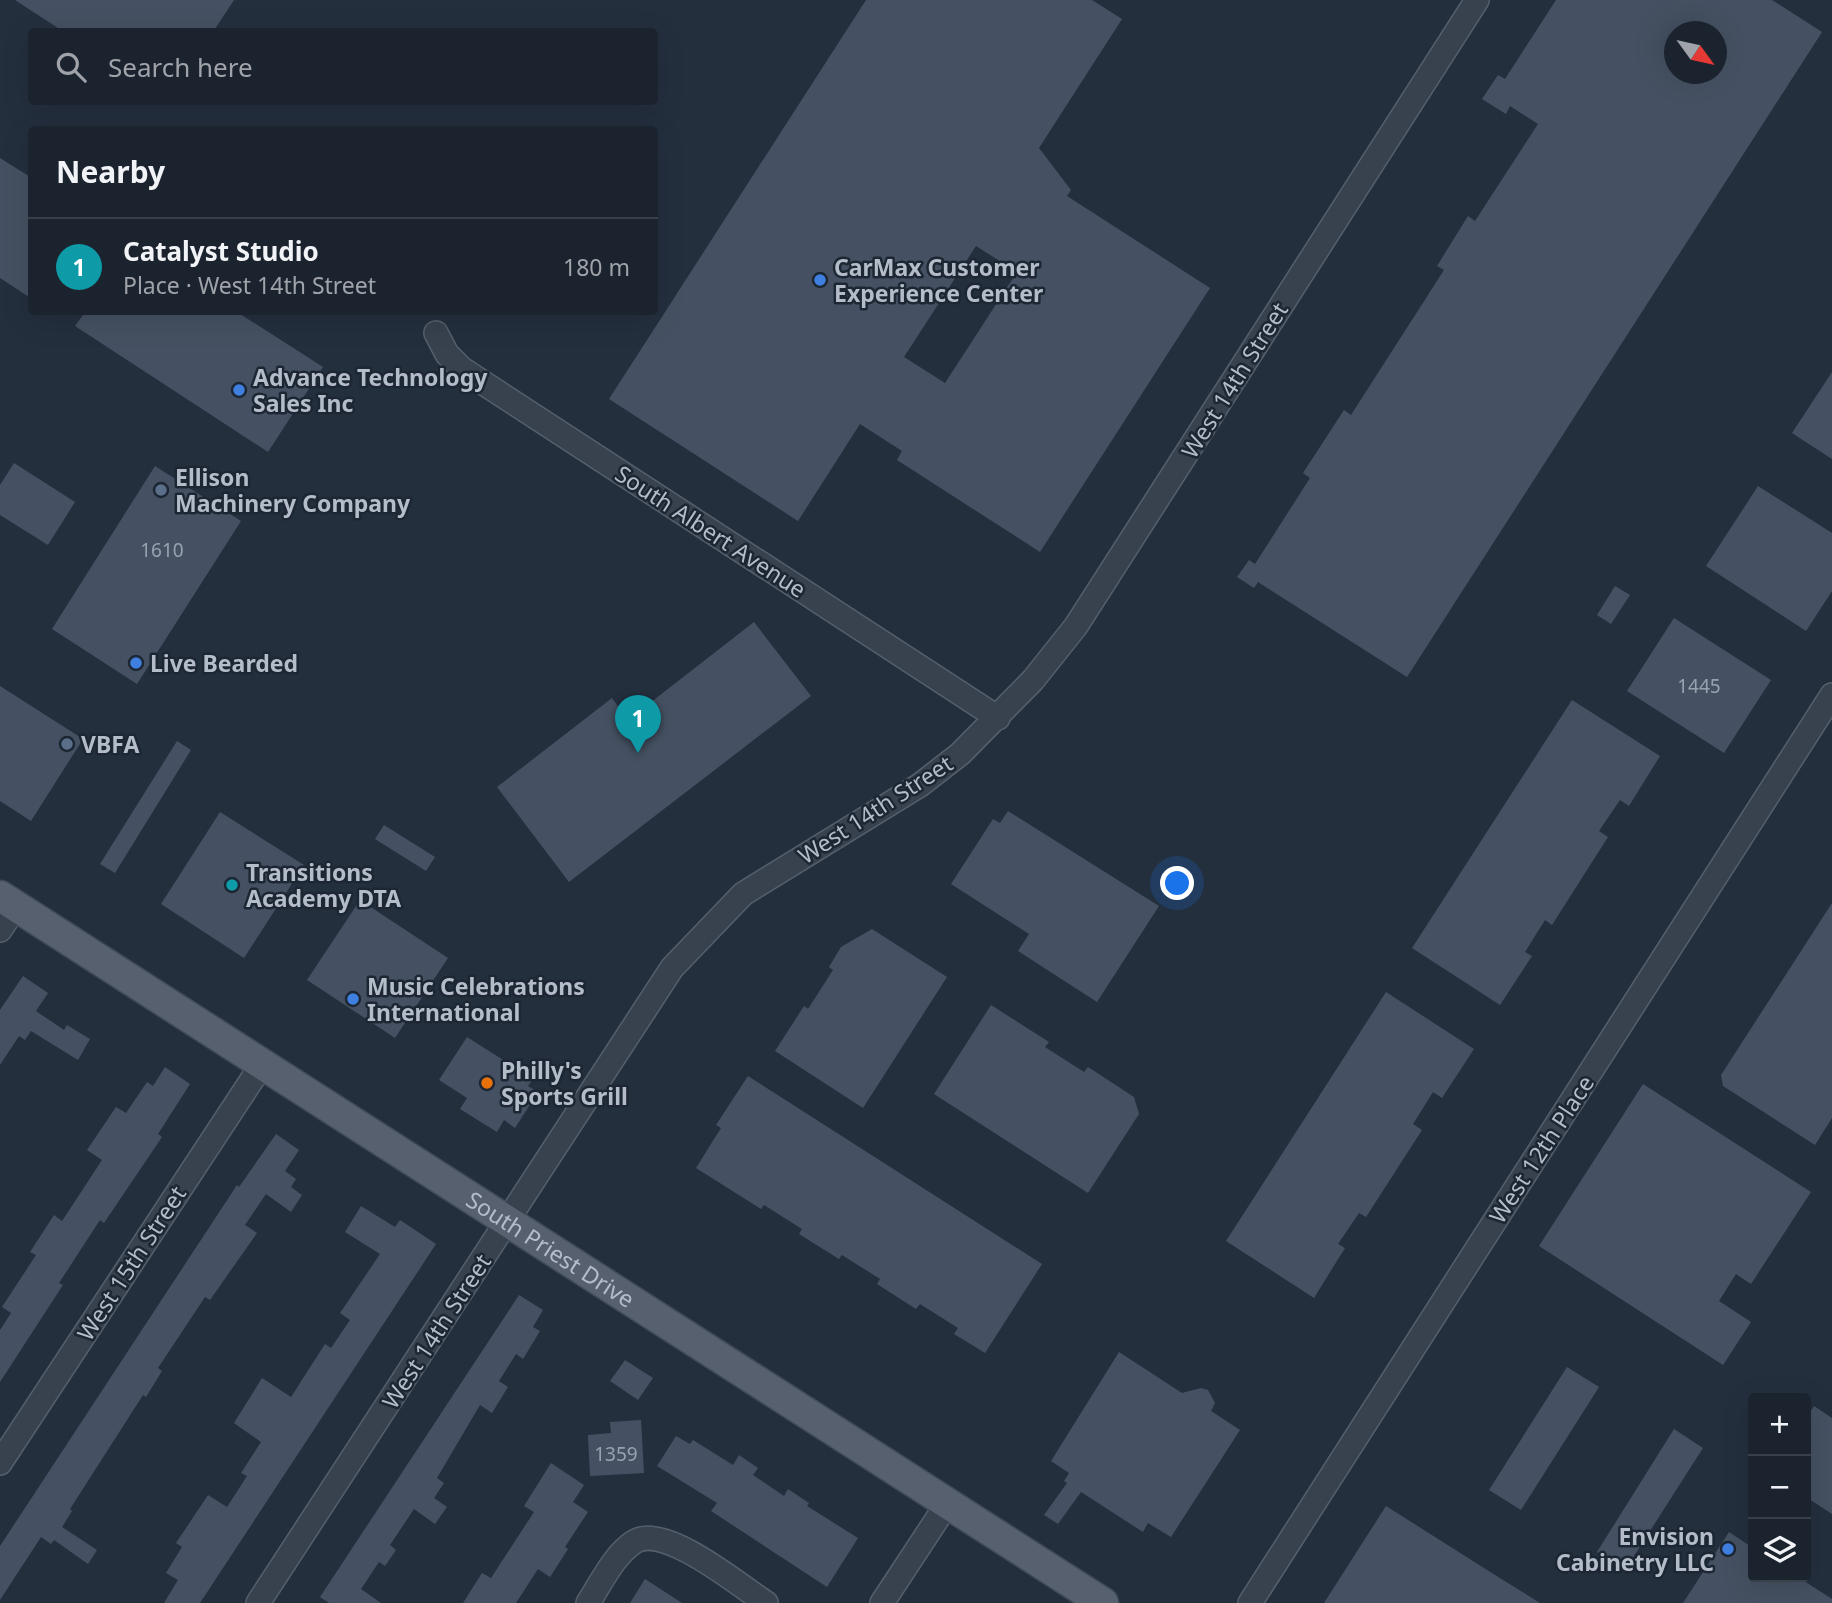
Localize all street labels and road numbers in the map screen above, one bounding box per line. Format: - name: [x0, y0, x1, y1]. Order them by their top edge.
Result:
- street label: West 14th Street: [1173, 296, 1295, 464]
- street label: South Albert Avenue: [609, 457, 813, 605]
- street label: West 14th Street: [792, 747, 958, 871]
- street label: West 12th Place: [1481, 1069, 1601, 1229]
- street label: West 15th Street: [69, 1180, 193, 1346]
- street label: South Priest Drive: [460, 1183, 641, 1315]
- street label: West 14th Street: [374, 1248, 498, 1414]

